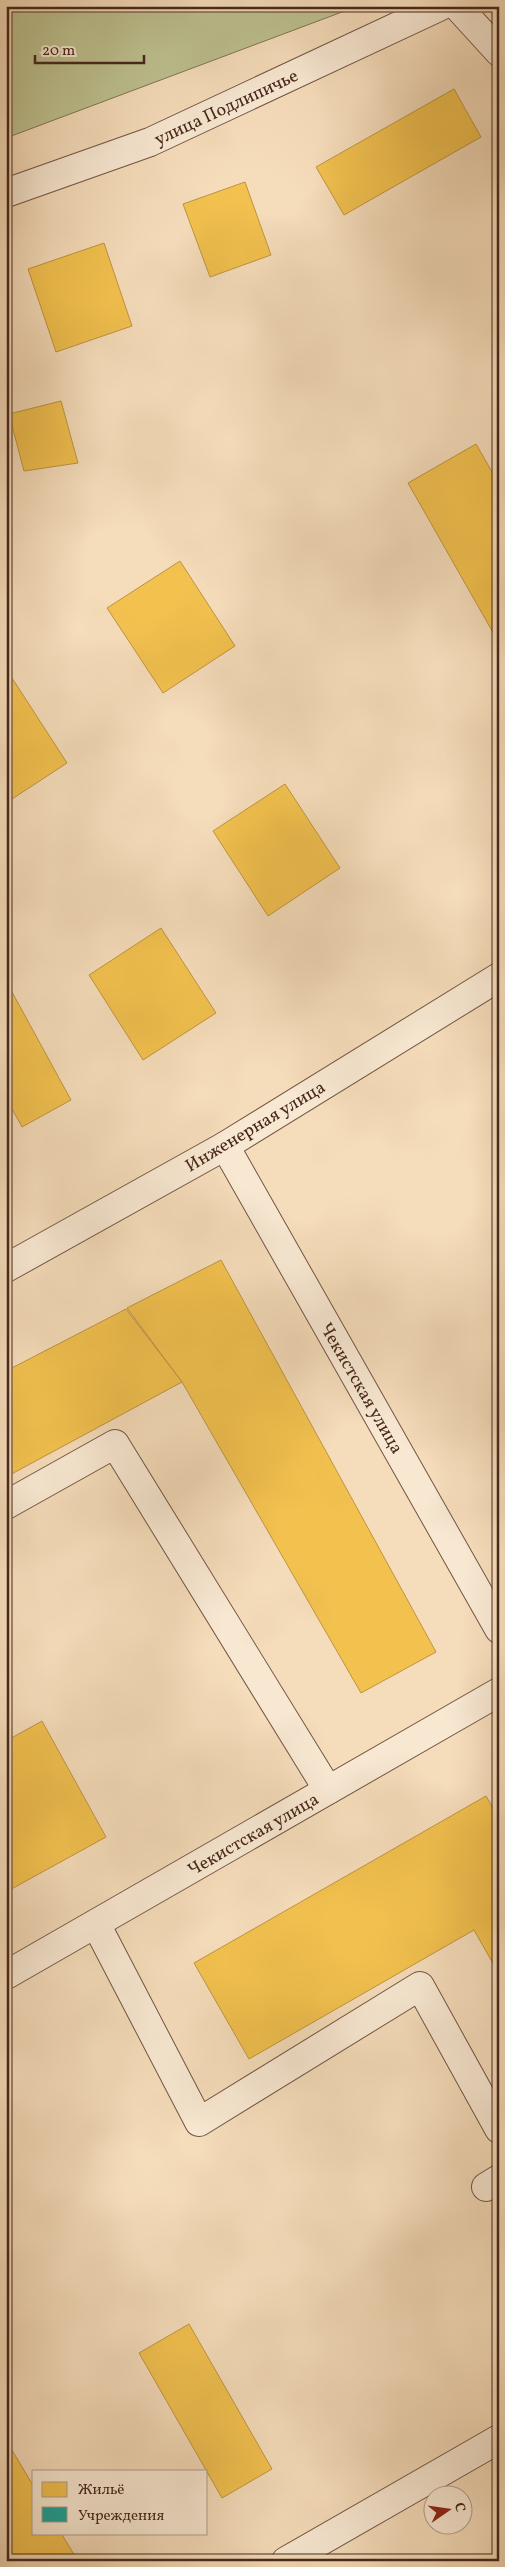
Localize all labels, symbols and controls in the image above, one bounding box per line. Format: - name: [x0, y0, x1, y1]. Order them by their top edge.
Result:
- scale bar: [35, 32, 144, 64]
- text: 20 m: [42, 41, 75, 62]
- street label: улица Подлипичье: [151, 64, 303, 153]
- street label: Инженерная улица: [181, 1076, 331, 1179]
- street label: Чекистская улица: [313, 1318, 409, 1459]
- street label: Чекистская улица: [183, 1787, 324, 1883]
- legend: [32, 2470, 208, 2534]
- text: Жильё: [78, 2480, 124, 2501]
- north arrow: [422, 2484, 472, 2534]
- text: С: [449, 2501, 469, 2514]
- text: Учреждения: [78, 2506, 164, 2527]

